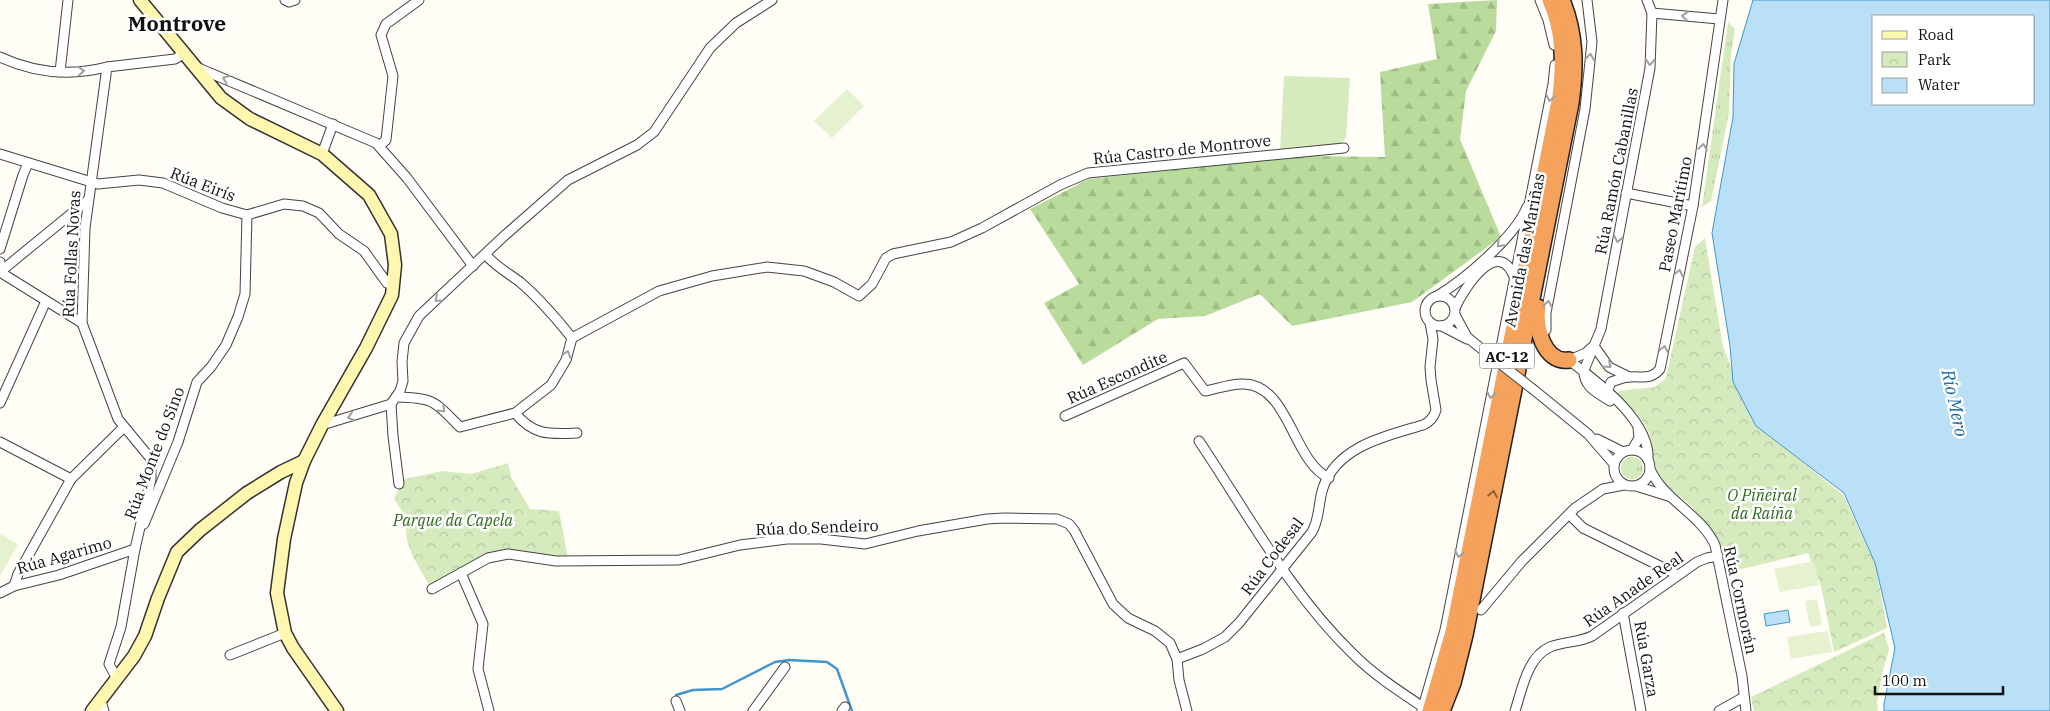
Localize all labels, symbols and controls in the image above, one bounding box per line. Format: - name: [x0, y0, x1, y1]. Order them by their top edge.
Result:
- district label: Montrove: [128, 9, 226, 37]
- one-way arrow: [1681, 11, 1689, 22]
- legend: [1872, 15, 2035, 105]
- text: Road: [1918, 25, 1954, 44]
- text: Park: [1918, 50, 1951, 69]
- one-way arrow: [1584, 53, 1595, 61]
- one-way arrow: [1645, 58, 1656, 66]
- one-way arrow: [77, 66, 85, 77]
- one-way arrow: [222, 75, 231, 86]
- text: Water: [1918, 75, 1960, 94]
- street label: Rúa Ramón Cabanillas: [1590, 86, 1642, 256]
- one-way arrow: [1546, 94, 1556, 103]
- street label: Rúa Castro de Montrove: [1092, 130, 1272, 168]
- one-way arrow: [1697, 142, 1707, 151]
- street label: Paseo Marítimo: [1654, 154, 1696, 274]
- street label: Rúa Eirís: [168, 162, 238, 206]
- street label: Avenida das Mariñas: [1499, 171, 1549, 329]
- street label: Rúa Follas Novas: [58, 190, 84, 318]
- one-way arrow: [1613, 235, 1623, 243]
- one-way arrow: [1497, 239, 1506, 248]
- one-way arrow: [1674, 268, 1684, 277]
- one-way arrow: [434, 293, 443, 302]
- one-way arrow: [1542, 299, 1552, 308]
- road number: AC-12: [1480, 344, 1534, 368]
- one-way arrow: [1658, 344, 1669, 353]
- street label: Rúa Escondite: [1064, 346, 1170, 408]
- one-way arrow: [562, 351, 572, 359]
- one-way arrow: [1603, 359, 1612, 368]
- water label: Río Mero: [1936, 366, 1973, 439]
- street label: Rúa Monte do Sino: [120, 384, 188, 522]
- one-way arrow: [1486, 391, 1496, 399]
- one-way arrow: [436, 403, 445, 412]
- one-way arrow: [347, 411, 355, 421]
- park label: O Piñeiral da Raíña: [1727, 485, 1797, 523]
- one-way arrow: [1487, 489, 1498, 498]
- park label: Parque da Capela: [392, 510, 513, 530]
- street label: Rúa Codesal: [1236, 513, 1308, 599]
- street label: Rúa do Sendeiro: [755, 515, 879, 539]
- street label: Rúa Agarimo: [14, 532, 114, 578]
- street label: Rúa Cormorán: [1720, 544, 1762, 656]
- street label: Rúa Anade Real: [1579, 547, 1687, 631]
- one-way arrow: [1455, 550, 1465, 559]
- street label: Rúa Garza: [1630, 619, 1664, 699]
- scale bar: [1875, 664, 2002, 696]
- text: 100 m: [1882, 671, 1927, 690]

